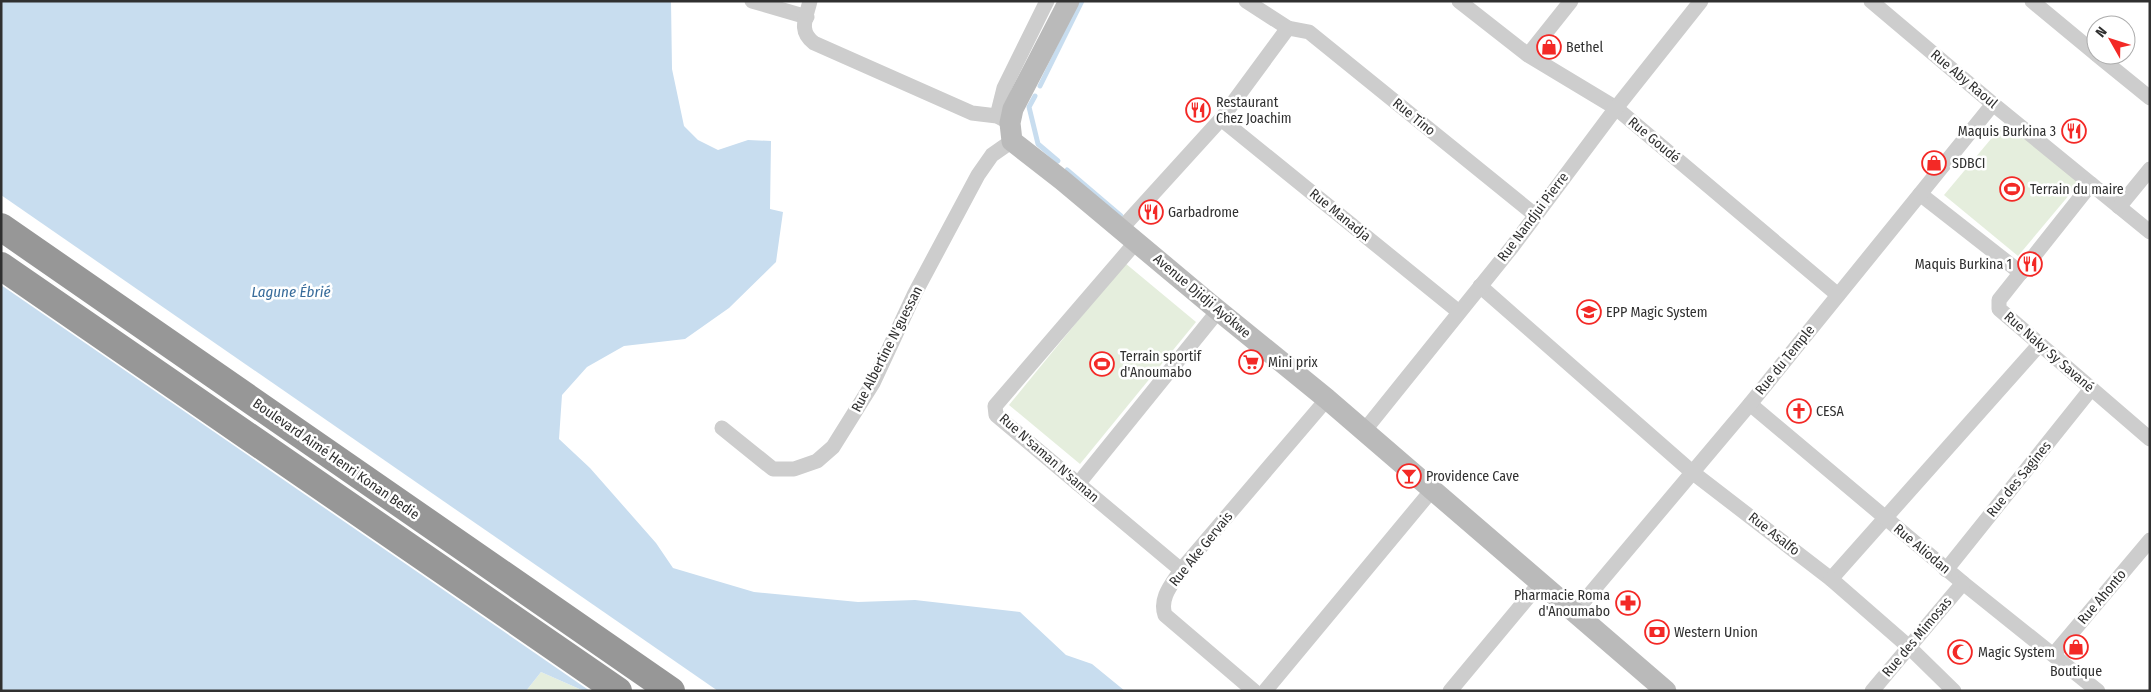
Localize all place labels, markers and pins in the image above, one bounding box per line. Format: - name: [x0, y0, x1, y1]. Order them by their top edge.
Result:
- shop icon: Bethel: [1536, 34, 1562, 60]
- place label: Bethel: [1566, 39, 1603, 56]
- place label: Restaurant Chez Joachim: [1216, 94, 1292, 127]
- restaurant icon: Restaurant Chez Joachim: [1185, 97, 1211, 123]
- restaurant icon: Maquis Burkina 3: [2061, 118, 2087, 144]
- place label: Maquis Burkina 3: [1958, 123, 2056, 140]
- shop icon: SDBCI: [1921, 150, 1947, 176]
- place label: SDBCI: [1952, 155, 1986, 172]
- sports icon: Terrain du maire: [1999, 176, 2025, 202]
- place label: Terrain du maire: [2030, 181, 2124, 198]
- restaurant icon: Garbadrome: [1138, 199, 1164, 225]
- place label: Garbadrome: [1168, 204, 1239, 221]
- restaurant icon: Maquis Burkina 1: [2017, 251, 2043, 277]
- place label: Maquis Burkina 1: [1915, 256, 2012, 273]
- school or university icon: EPP Magic System: [1576, 299, 1602, 325]
- place label: EPP Magic System: [1606, 304, 1708, 321]
- place label: Terrain sportif d'Anoumabo: [1120, 348, 1203, 381]
- supermarket icon: Mini prix: [1238, 349, 1264, 375]
- sports icon: Terrain sportif d'Anoumabo: [1089, 351, 1115, 377]
- place label: Mini prix: [1268, 354, 1319, 371]
- church icon: CESA: [1786, 398, 1812, 424]
- place label: CESA: [1816, 403, 1844, 420]
- bar icon: Providence Cave: [1396, 463, 1422, 489]
- place label: Providence Cave: [1426, 468, 1519, 485]
- place label: Pharmacie Roma d'Anoumabo: [1514, 587, 1610, 620]
- pharmacy icon: Pharmacie Roma d'Anoumabo: [1615, 590, 1641, 616]
- bank icon: Western Union: [1644, 619, 1670, 645]
- place label: Western Union: [1674, 624, 1758, 641]
- shop icon: Boutique: [2063, 634, 2089, 660]
- mosque icon: Magic System: [1947, 639, 1973, 665]
- place label: Magic System: [1978, 644, 2055, 661]
- place label: Boutique: [2050, 663, 2102, 680]

